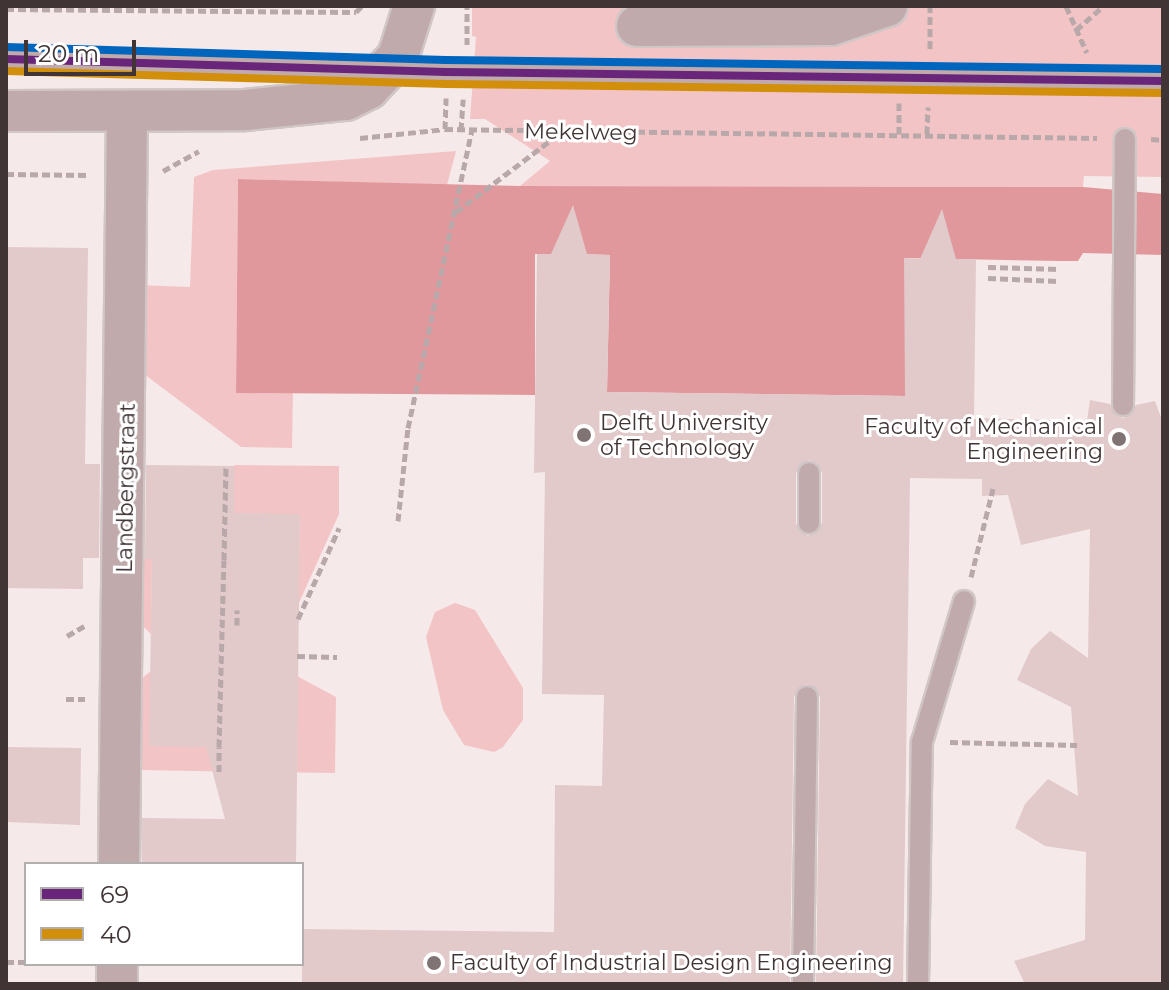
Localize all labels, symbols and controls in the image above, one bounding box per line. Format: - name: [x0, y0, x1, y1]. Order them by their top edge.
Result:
- scale bar: [28, 24, 140, 74]
- text: 20 m: [38, 39, 99, 68]
- street label: Mekelweg: [524, 118, 638, 146]
- street label: Landbergstraat: [111, 403, 141, 573]
- place label: Delft University of Technology: [600, 409, 768, 460]
- place label: Faculty of Mechanical Engineering: [864, 413, 1103, 464]
- marker: Delft University of Technology: [575, 426, 593, 444]
- marker: Faculty of Mechanical Engineering: [1110, 430, 1128, 448]
- legend: [24, 862, 304, 966]
- text: 69: [100, 880, 129, 909]
- text: 40: [100, 920, 132, 949]
- place label: Faculty of Industrial Design Engineering: [450, 950, 893, 976]
- marker: Faculty of Industrial Design Engineering: [425, 954, 443, 972]

